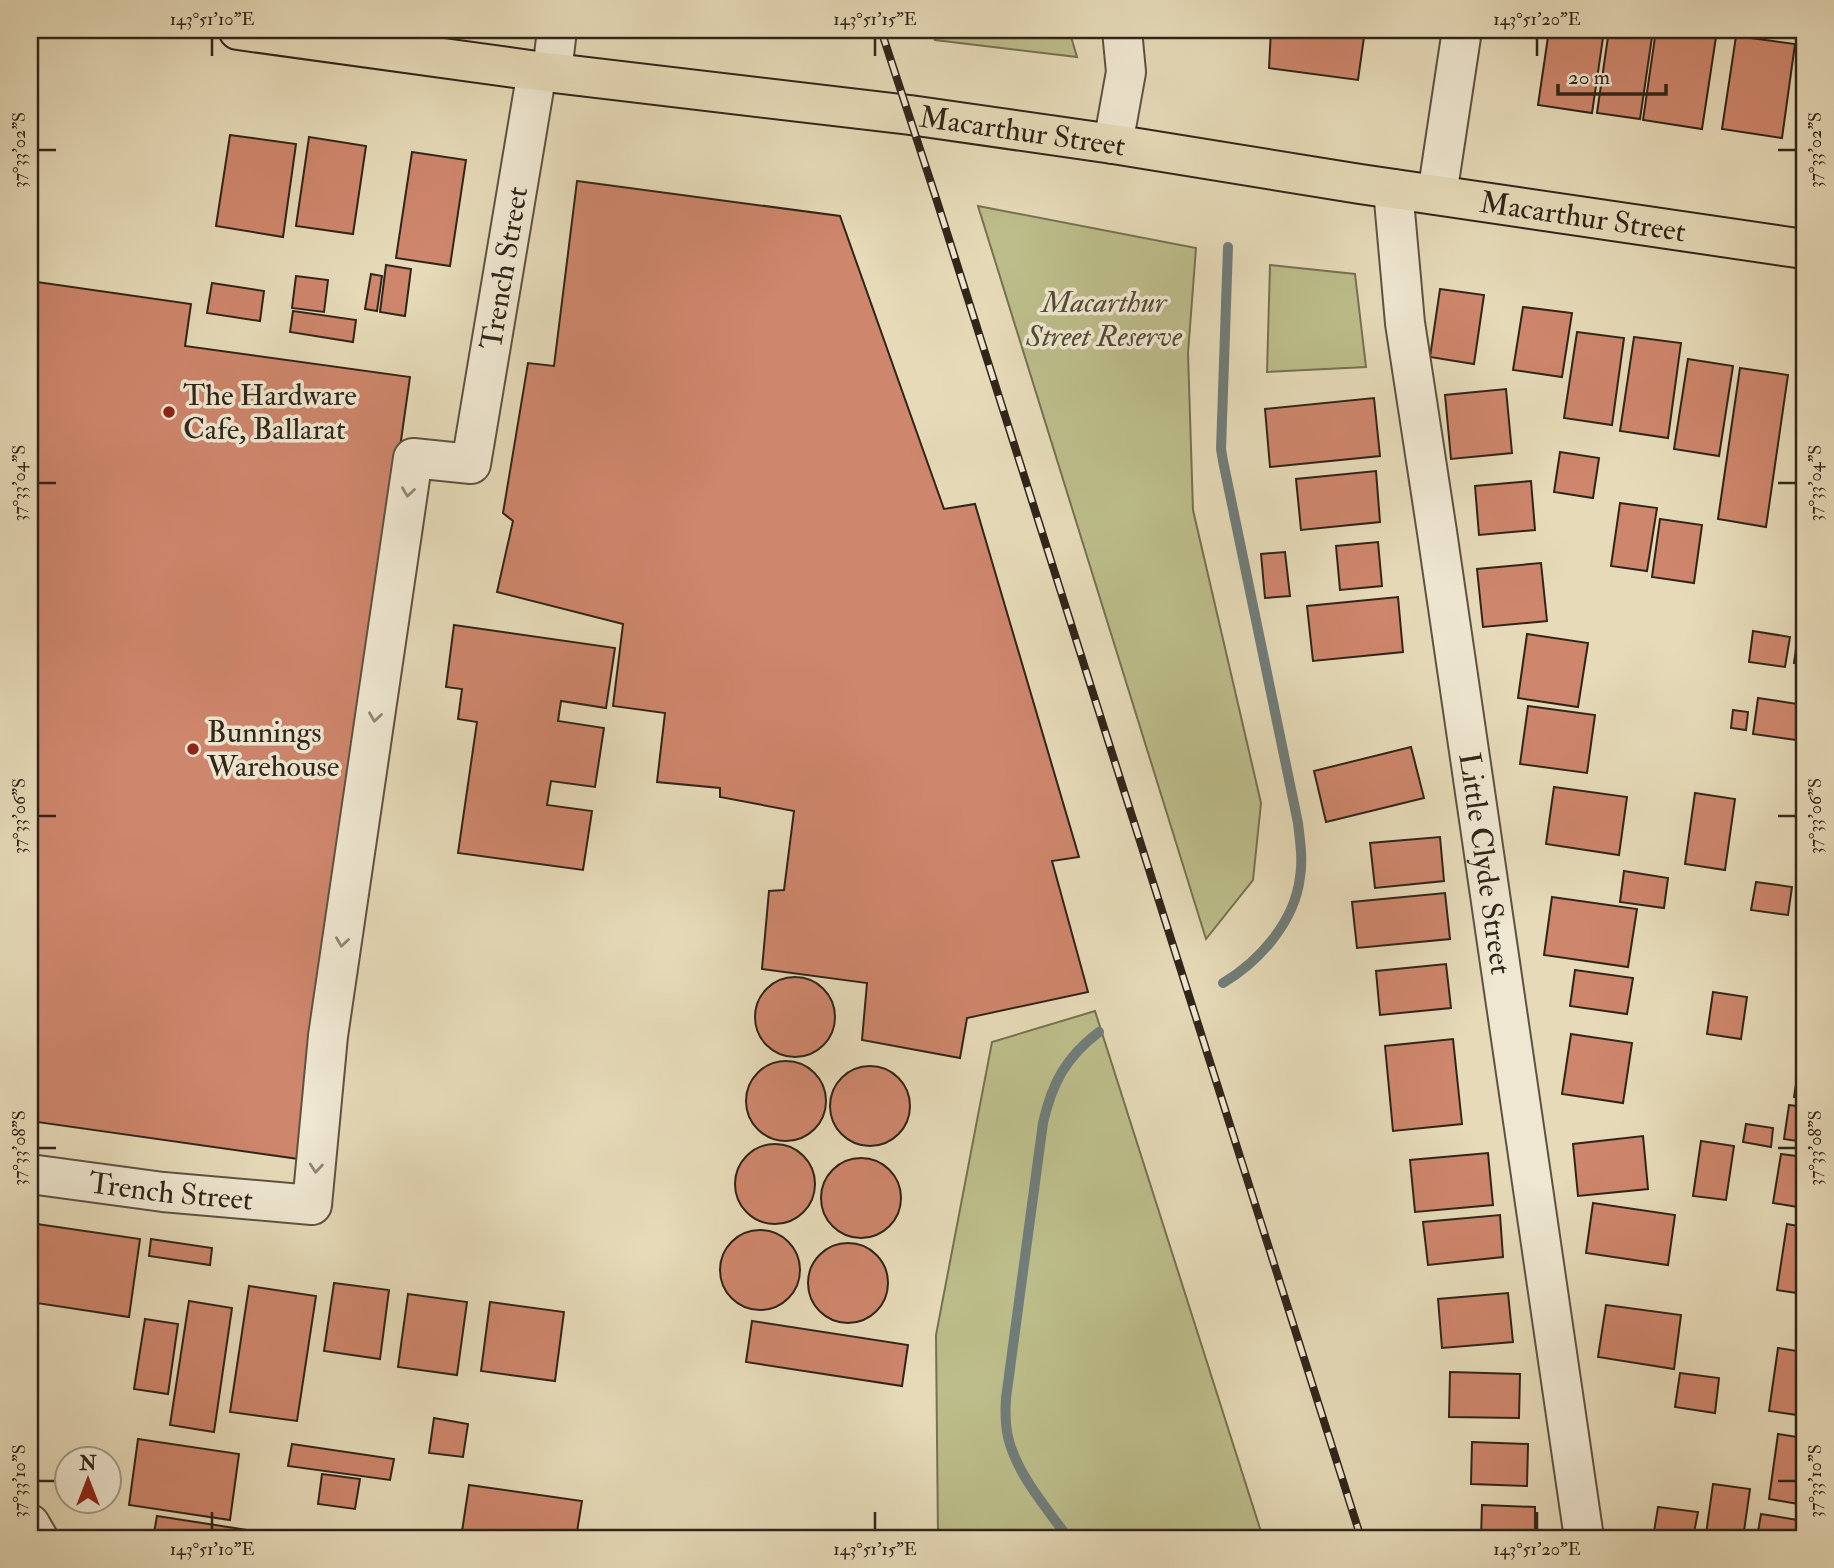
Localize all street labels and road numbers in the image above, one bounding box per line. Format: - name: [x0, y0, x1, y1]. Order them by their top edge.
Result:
- street label: Macarthur Street: [917, 98, 1128, 164]
- street label: Trench Street: [472, 183, 536, 352]
- street label: Macarthur Street: [1478, 183, 1689, 250]
- street label: Little Clyde Street: [1451, 750, 1520, 977]
- street label: Trench Street: [87, 1164, 255, 1218]

